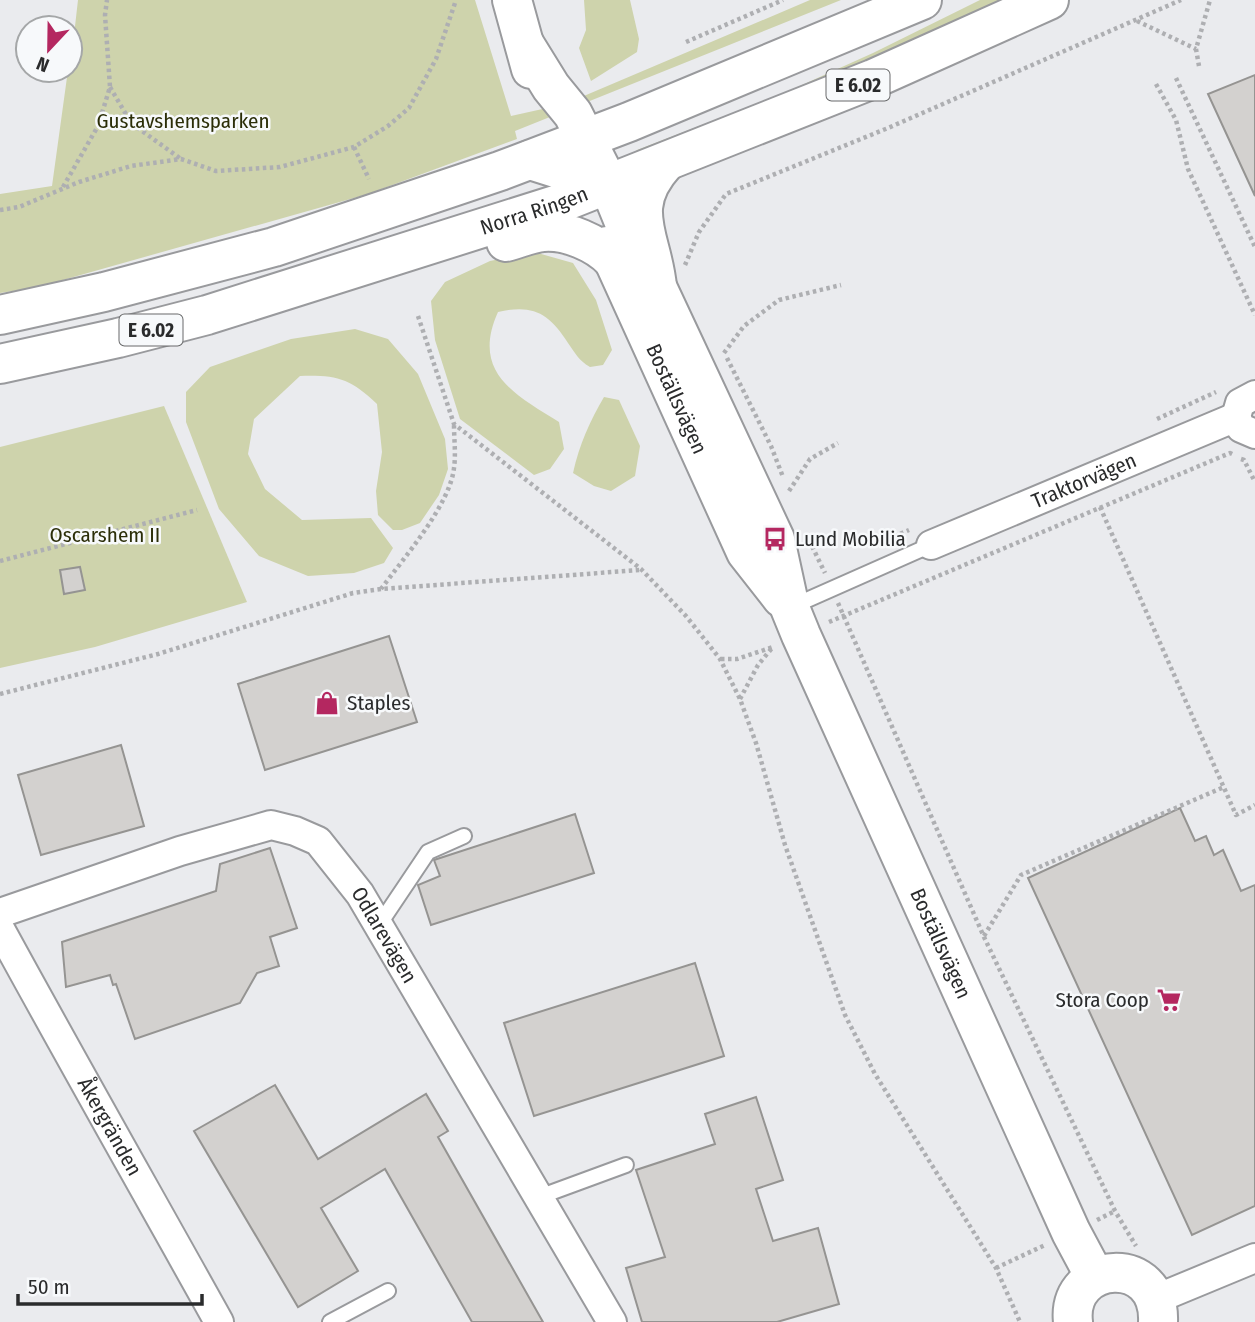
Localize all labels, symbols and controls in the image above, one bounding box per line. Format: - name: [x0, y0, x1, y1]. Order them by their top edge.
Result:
- north arrow: [14, 14, 84, 84]
- text: N: [33, 52, 52, 77]
- road number: E 6.02: [826, 69, 890, 100]
- park label: Gustavshemsparken: [96, 108, 270, 134]
- street label: Norra Ringen: [477, 180, 592, 241]
- road number: E 6.02: [120, 314, 182, 346]
- street label: Boställsvägen: [640, 340, 713, 458]
- street label: Traktorvägen: [1028, 447, 1140, 514]
- park label: Oscarshem II: [50, 522, 160, 548]
- bus stop icon: Lund Mobilia: [761, 525, 789, 553]
- place label: Lund Mobilia: [795, 526, 906, 552]
- shop icon: Staples: [313, 689, 341, 717]
- place label: Staples: [347, 690, 410, 716]
- street label: Odlarevägen: [346, 882, 423, 988]
- street label: Boställsvägen: [904, 884, 977, 1003]
- supermarket icon: Stora Coop: [1155, 986, 1183, 1014]
- place label: Stora Coop: [1056, 987, 1149, 1013]
- street label: Åkergränden: [72, 1073, 147, 1180]
- scale bar: [18, 1262, 201, 1306]
- text: 50 m: [28, 1274, 70, 1300]

